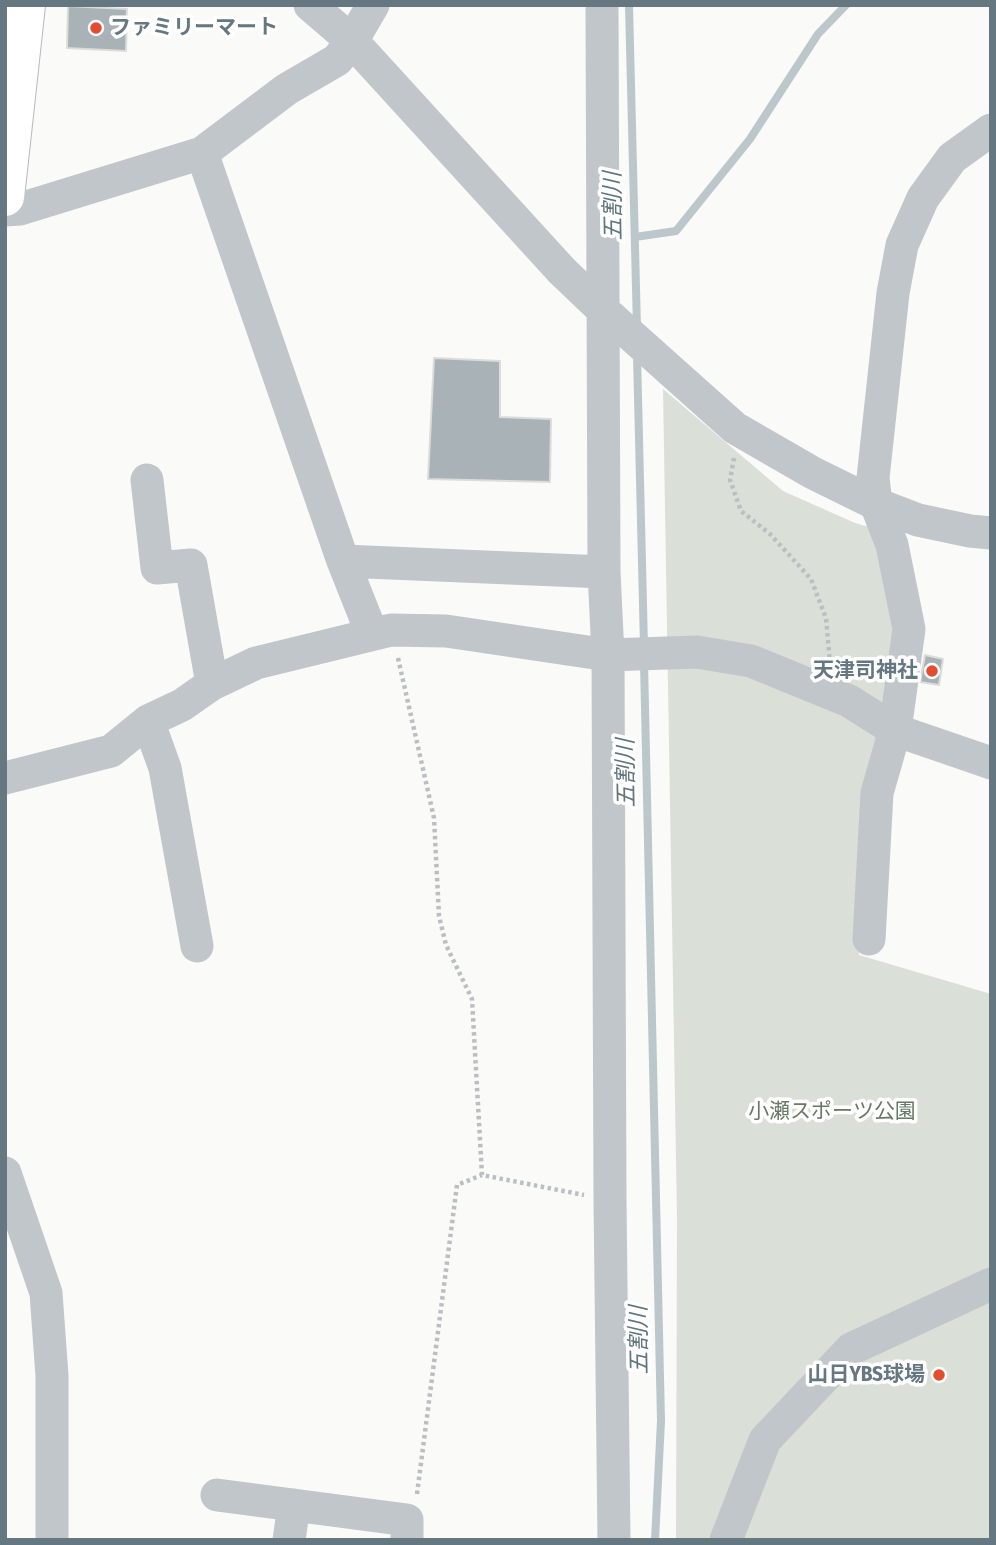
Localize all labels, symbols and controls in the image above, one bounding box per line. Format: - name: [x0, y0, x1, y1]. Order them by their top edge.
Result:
- place label: ファミリーマート: [110, 15, 278, 41]
- marker: ファミリーマート: [88, 20, 104, 36]
- water label: 五割川: [600, 171, 628, 241]
- place label: 天津司神社: [813, 658, 918, 684]
- marker: 天津司神社: [924, 663, 940, 679]
- water label: 五割川: [613, 738, 641, 808]
- park label: 小瀬スポーツ公園: [748, 1099, 916, 1125]
- water label: 五割川: [626, 1305, 654, 1375]
- place label: 山日YBS球場: [807, 1362, 925, 1388]
- marker: 山日YBS球場: [931, 1367, 947, 1383]

